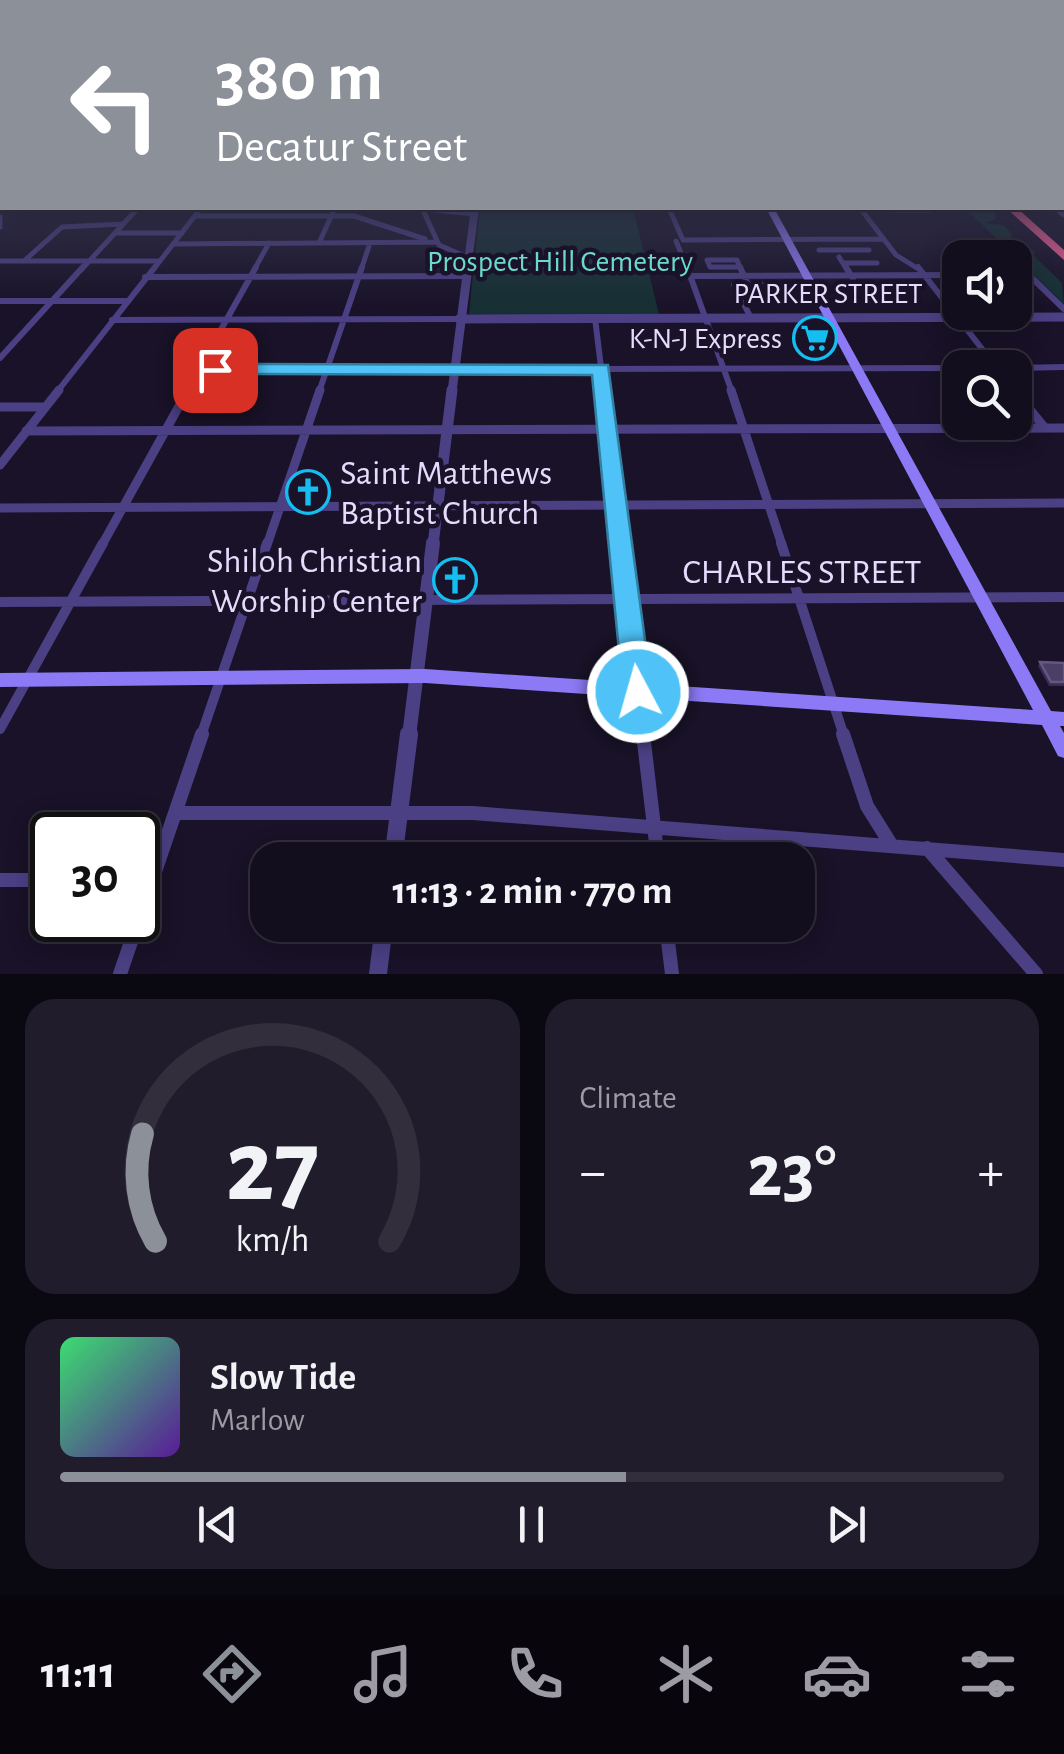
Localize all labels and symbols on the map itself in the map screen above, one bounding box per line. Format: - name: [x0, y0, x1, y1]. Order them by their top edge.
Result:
- park label: Prospect Hill Cemetery: [427, 247, 693, 277]
- street label: PARKER STREET: [733, 279, 923, 309]
- supermarket icon: K-N-J Express: [792, 315, 838, 361]
- place label: K-N-J Express: [629, 324, 782, 354]
- pin: [173, 328, 258, 413]
- place label: Saint Matthews Baptist Church: [340, 456, 552, 531]
- church icon: Saint Matthews Baptist Church: [285, 469, 331, 515]
- place label: Shiloh Christian Worship Center: [207, 544, 423, 619]
- street label: CHARLES STREET: [683, 555, 921, 590]
- church icon: Shiloh Christian Worship Center: [432, 557, 478, 603]
- position arrow: [586, 640, 690, 744]
- speed limit sign: 30: [30, 812, 160, 942]

